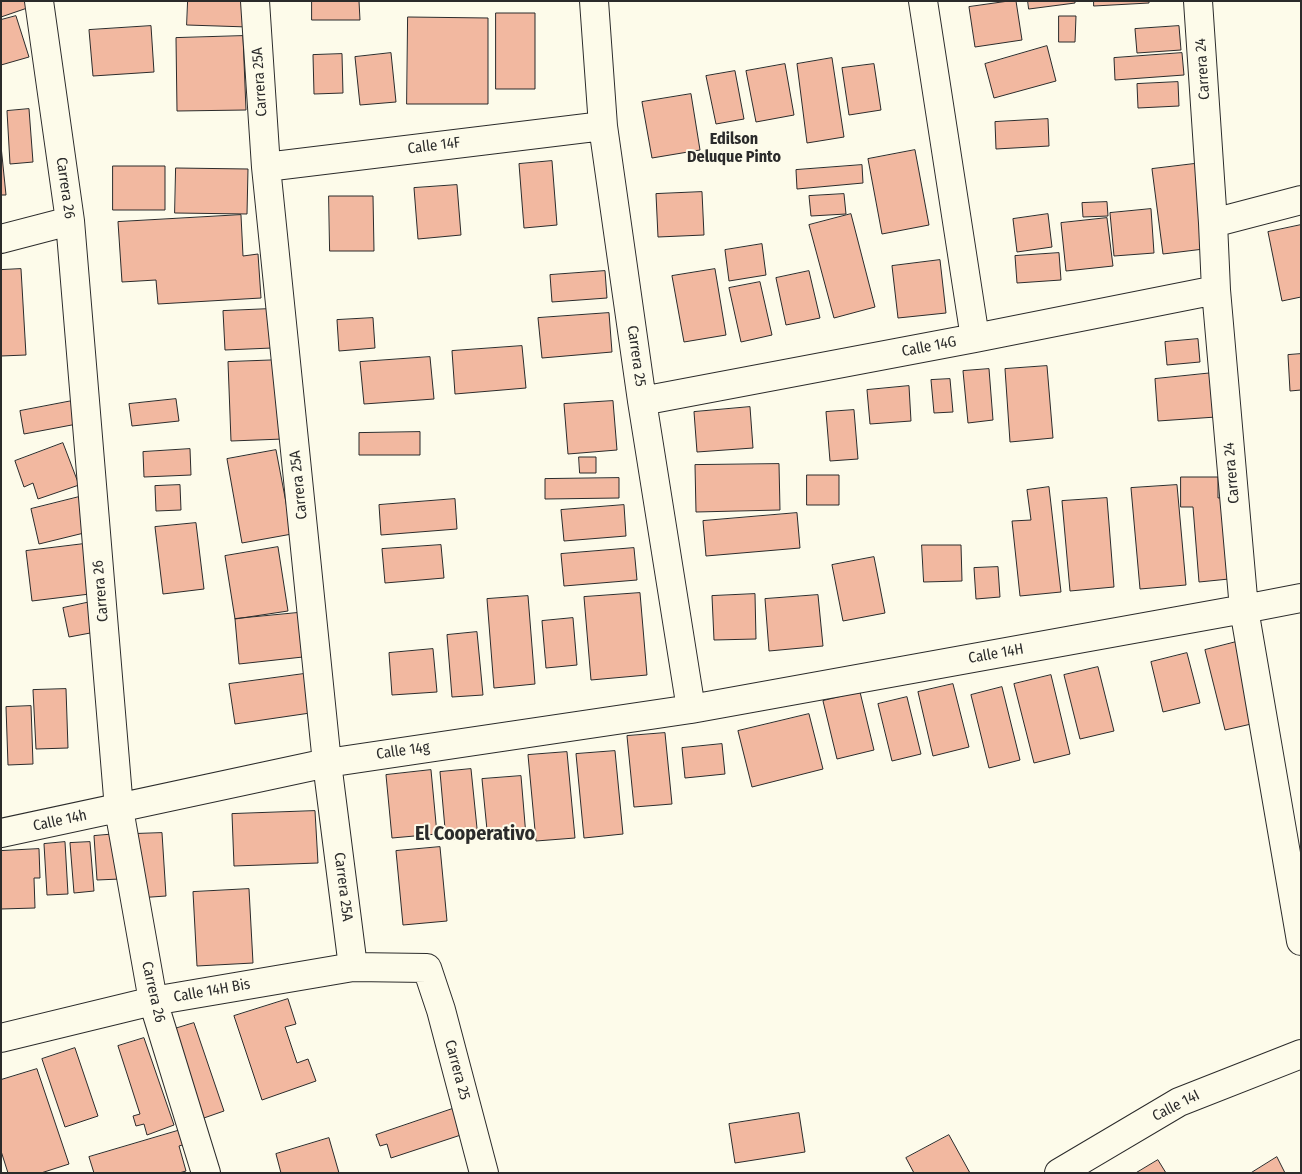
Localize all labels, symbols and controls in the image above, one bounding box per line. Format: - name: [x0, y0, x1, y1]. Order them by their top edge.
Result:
- street label: Carrera 24: [1192, 38, 1214, 100]
- street label: Carrera 25A: [249, 47, 271, 117]
- district label: Edilson Deluque Pinto: [687, 130, 781, 168]
- street label: Calle 14F: [407, 134, 461, 158]
- street label: Carrera 26: [52, 156, 78, 220]
- street label: Carrera 25: [623, 324, 649, 388]
- street label: Calle 14G: [900, 333, 958, 361]
- street label: Carrera 24: [1220, 442, 1244, 504]
- street label: Carrera 25A: [286, 450, 312, 520]
- street label: Carrera 26: [89, 559, 113, 623]
- street label: Calle 14H: [967, 640, 1025, 668]
- street label: Calle 14g: [375, 738, 431, 764]
- street label: Calle 14h: [31, 807, 89, 835]
- district label: El Cooperativo: [415, 822, 535, 846]
- street label: Carrera 25A: [330, 852, 356, 922]
- street label: Carrera 26: [137, 960, 169, 1024]
- street label: Calle 14H Bis: [172, 975, 252, 1007]
- street label: Carrera 25: [440, 1038, 474, 1102]
- street label: Calle 14I: [1149, 1087, 1203, 1125]

